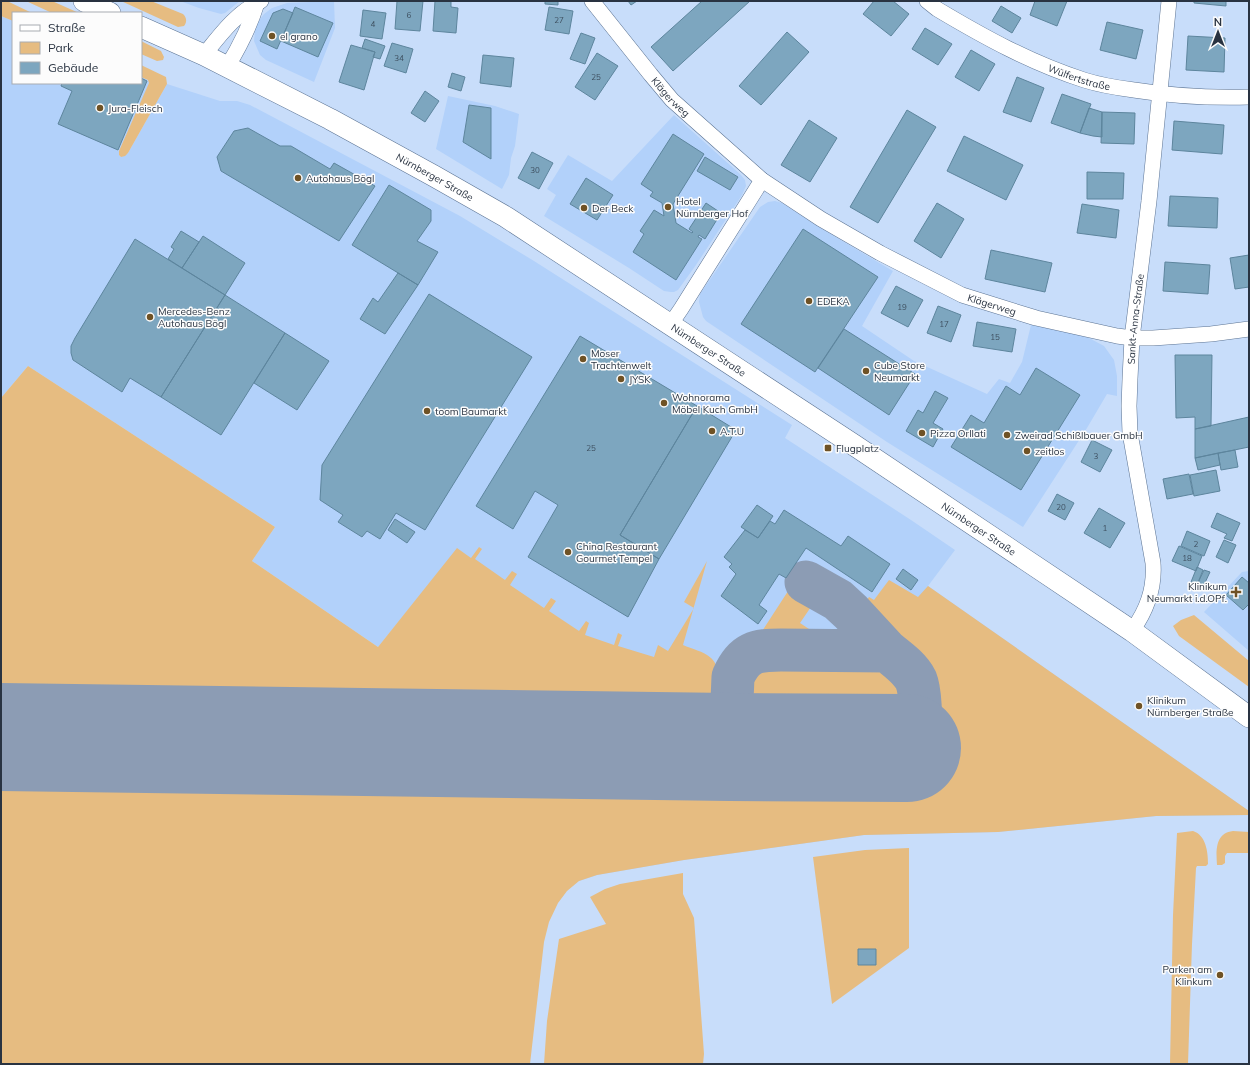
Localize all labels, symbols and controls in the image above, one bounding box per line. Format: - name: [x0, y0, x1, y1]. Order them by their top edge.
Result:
- house number: 6: [407, 10, 412, 20]
- legend: [12, 12, 142, 84]
- north arrow: [1198, 12, 1238, 52]
- house number: 27: [554, 15, 564, 25]
- text: N: [1214, 15, 1222, 29]
- house number: 4: [371, 19, 376, 29]
- text: Straße: [48, 20, 85, 35]
- place label: el grano: [280, 30, 318, 43]
- marker: el grano: [267, 31, 277, 41]
- text: Park: [48, 40, 74, 55]
- house number: 34: [394, 53, 404, 63]
- text: Gebäude: [48, 60, 98, 75]
- street label: Wülfertstraße: [1046, 61, 1111, 93]
- house number: 25: [591, 72, 601, 82]
- street label: Klägerweg: [649, 74, 693, 119]
- place label: Jura-Fleisch: [108, 102, 163, 115]
- marker: Jura-Fleisch: [95, 103, 105, 113]
- street label: Nürnberger Straße: [394, 150, 476, 204]
- house number: 30: [530, 165, 540, 175]
- place label: Autohaus Bögl: [306, 172, 374, 185]
- marker: Autohaus Bögl: [293, 173, 303, 183]
- place label: Hotel Nürnberger Hof: [676, 195, 749, 220]
- place label: Der Beck: [592, 202, 634, 215]
- marker: Hotel Nürnberger Hof: [663, 202, 673, 212]
- marker: Der Beck: [579, 203, 589, 213]
- street label: Sankt-Anna-Straße: [1124, 273, 1146, 365]
- street label: Klägerweg: [966, 291, 1018, 318]
- place label: EDEKA: [817, 295, 850, 308]
- marker: EDEKA: [804, 296, 814, 306]
- house number: 19: [897, 302, 907, 312]
- place label: Mercedes-Benz Autohaus Bögl: [158, 305, 230, 330]
- marker: Mercedes-Benz Autohaus Bögl: [145, 312, 155, 322]
- house number: 17: [939, 319, 949, 329]
- street label: Nürnberger Straße: [669, 321, 748, 379]
- house number: 15: [990, 332, 1000, 342]
- place label: Moser Trachtenwelt: [591, 347, 652, 372]
- marker: Moser Trachtenwelt: [578, 354, 588, 364]
- place label: Cube Store Neumarkt: [874, 359, 925, 384]
- marker: Cube Store Neumarkt: [861, 366, 871, 376]
- place label: JYSK: [629, 373, 651, 386]
- marker: JYSK: [616, 374, 626, 384]
- place label: Wohnorama Möbel Kuch GmbH: [672, 391, 758, 416]
- marker: Wohnorama Möbel Kuch GmbH: [659, 398, 669, 408]
- place label: toom Baumarkt: [435, 405, 507, 418]
- marker: toom Baumarkt: [422, 406, 432, 416]
- place label: A.T.U: [720, 425, 744, 438]
- marker: A.T.U: [707, 426, 717, 436]
- place label: Pizza Orllati: [930, 427, 986, 440]
- marker: Pizza Orllati: [917, 428, 927, 438]
- place label: Zweirad Schißlbauer GmbH: [1015, 429, 1143, 442]
- marker: Zweirad Schißlbauer GmbH: [1002, 430, 1012, 440]
- place label: Flugplatz: [836, 442, 879, 455]
- house number: 25: [586, 443, 596, 453]
- marker: Flugplatz: [823, 443, 833, 453]
- place label: zeitlos: [1035, 445, 1065, 458]
- marker: zeitlos: [1022, 446, 1032, 456]
- house number: 3: [1094, 451, 1099, 461]
- street label: Nürnberger Straße: [939, 499, 1019, 558]
- house number: 20: [1056, 502, 1066, 512]
- house number: 1: [1103, 523, 1108, 533]
- house number: 2: [1194, 539, 1199, 549]
- place label: China Restaurant Gourmet Tempel: [576, 540, 657, 565]
- marker: China Restaurant Gourmet Tempel: [563, 547, 573, 557]
- house number: 18: [1182, 553, 1192, 563]
- place label: Klinikum Neumarkt i.d.OPf.: [1147, 580, 1227, 605]
- marker: Klinikum Neumarkt i.d.OPf.: [1230, 586, 1242, 598]
- place label: Klinikum Nürnberger Straße: [1147, 694, 1234, 719]
- marker: Klinikum Nürnberger Straße: [1134, 701, 1144, 711]
- place label: Parken am Klinkum: [1162, 963, 1212, 988]
- marker: Parken am Klinkum: [1215, 970, 1225, 980]

